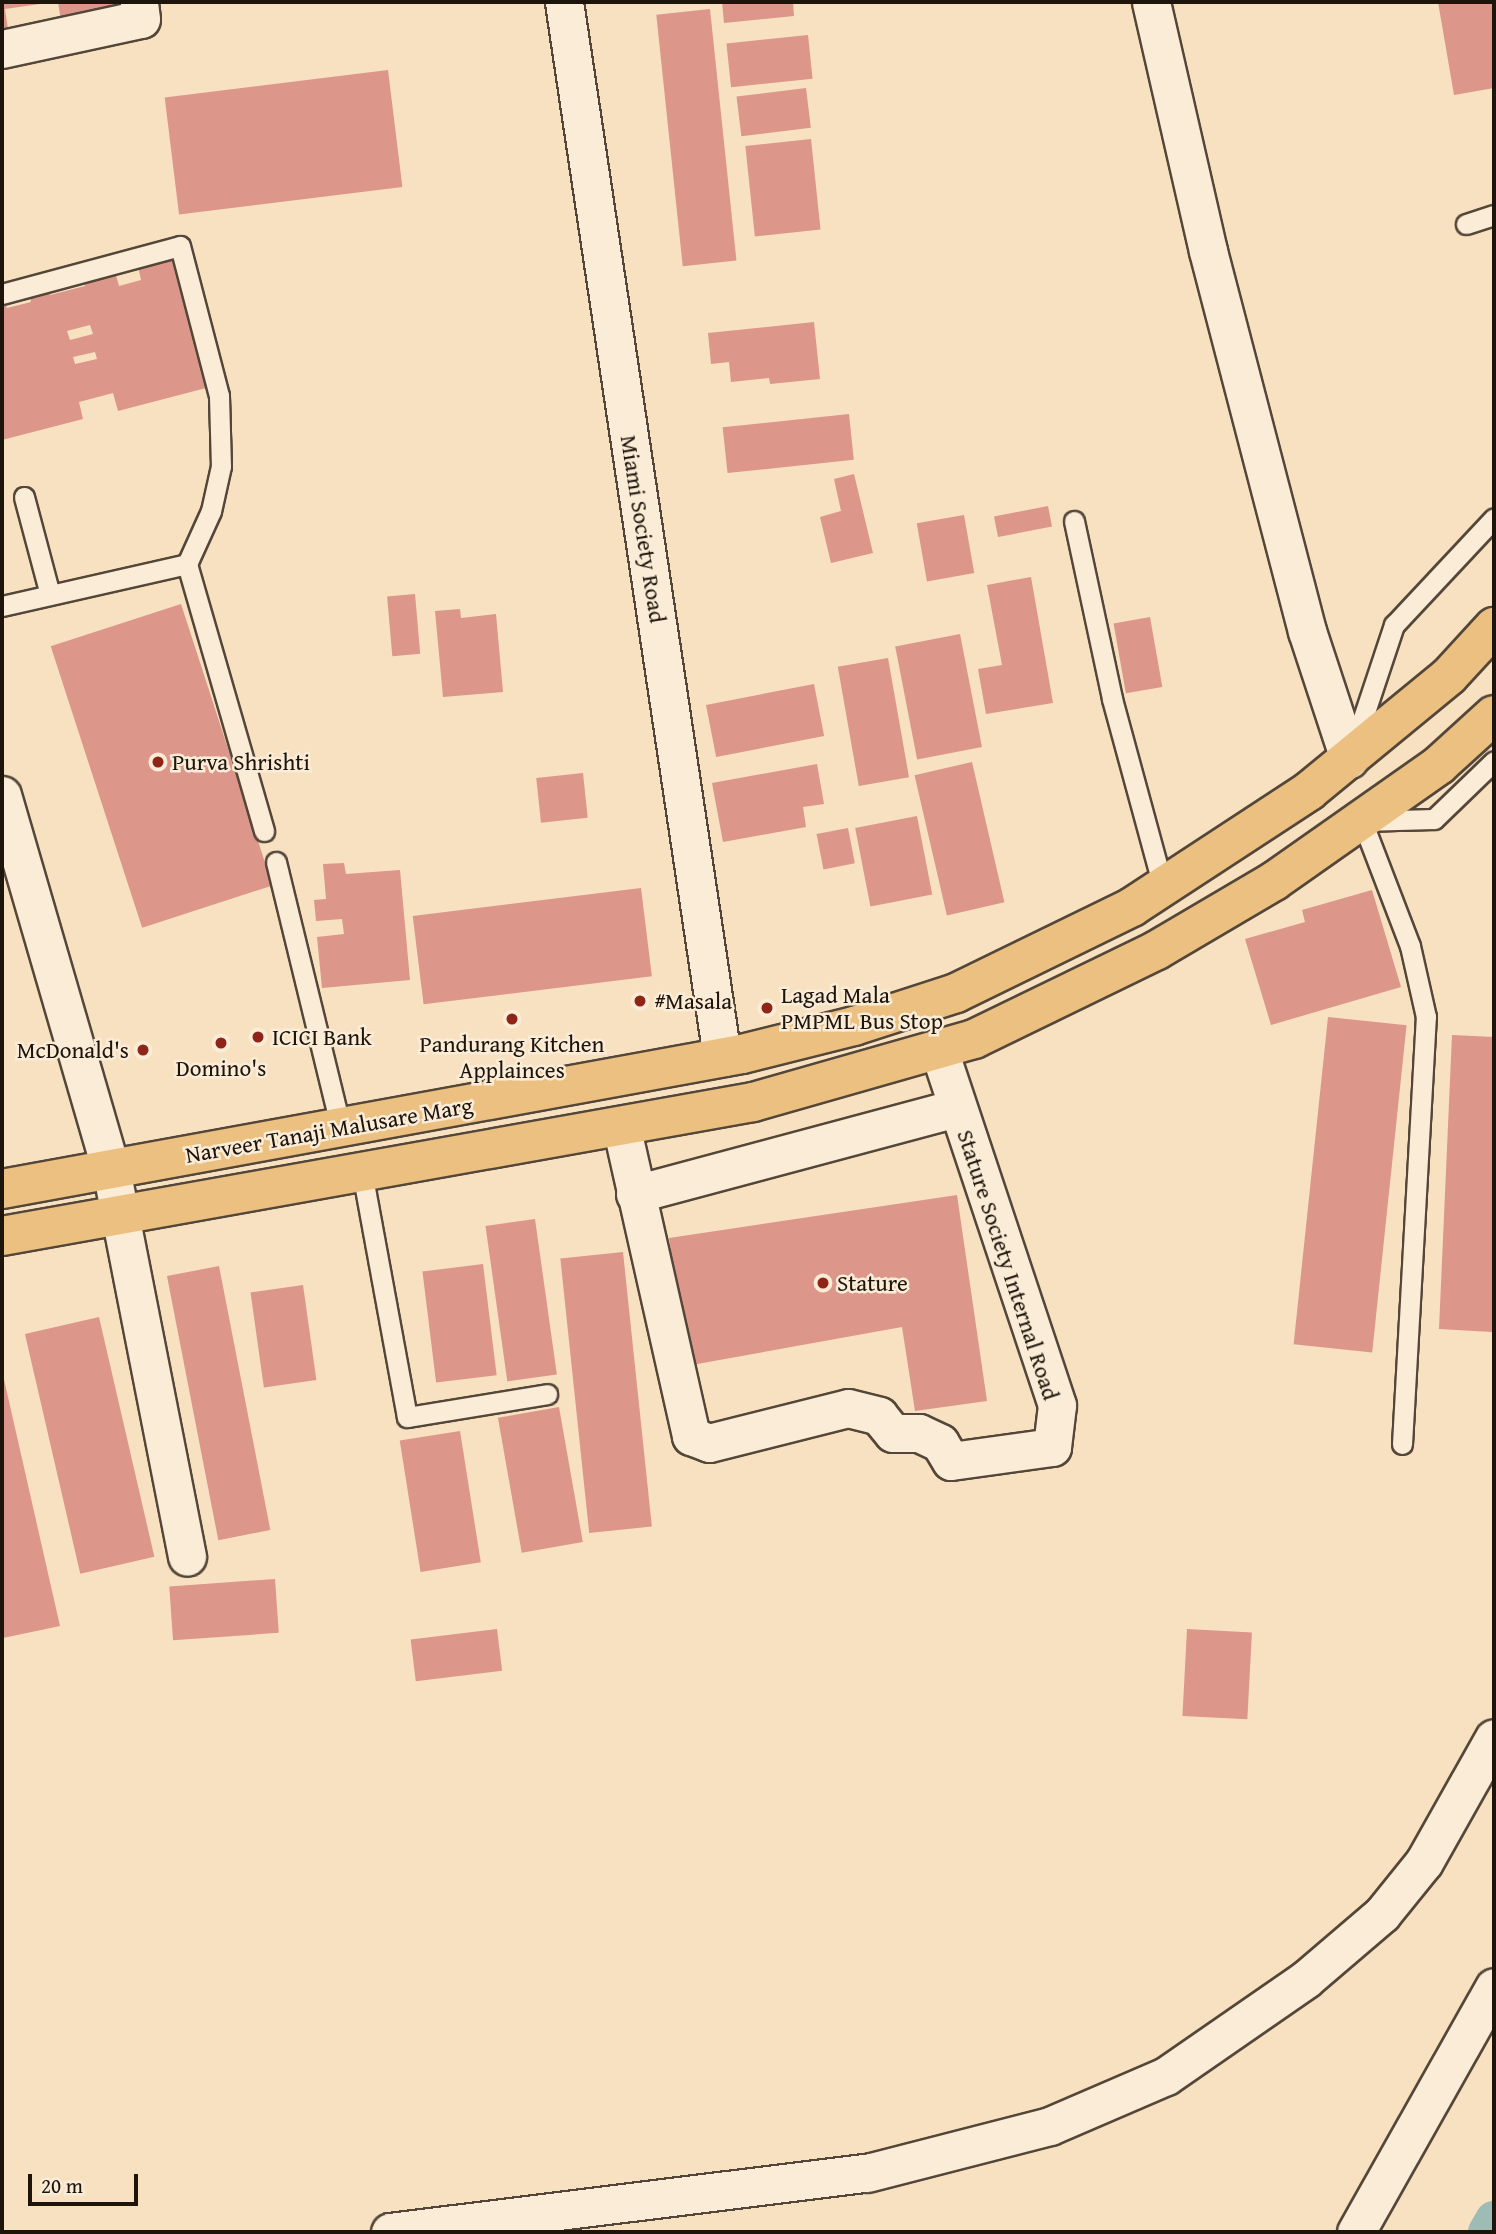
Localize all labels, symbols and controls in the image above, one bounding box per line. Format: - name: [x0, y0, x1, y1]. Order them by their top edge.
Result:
- street label: Miami Society Road: [615, 433, 671, 625]
- place label: Purva Shrishti: [172, 748, 310, 776]
- marker: Purva Shrishti: [150, 754, 166, 770]
- place label: Lagad Mala PMPML Bus Stop: [781, 981, 943, 1035]
- place label: #Masala: [654, 987, 732, 1015]
- marker: #Masala: [632, 993, 648, 1009]
- marker: Lagad Mala PMPML Bus Stop: [759, 1000, 775, 1016]
- marker: Pandurang Kitchen Applainces: [504, 1011, 520, 1027]
- place label: ICICI Bank: [272, 1023, 372, 1051]
- marker: ICICI Bank: [250, 1029, 266, 1045]
- place label: Pandurang Kitchen Applainces: [419, 1030, 605, 1084]
- marker: Domino's: [213, 1035, 229, 1051]
- place label: McDonald's: [17, 1036, 129, 1064]
- marker: McDonald's: [135, 1042, 151, 1058]
- place label: Domino's: [176, 1054, 266, 1082]
- street label: Narveer Tanaji Malusare Marg: [183, 1091, 475, 1169]
- street label: Stature Society Internal Road: [951, 1126, 1065, 1404]
- place label: Stature: [837, 1269, 908, 1297]
- marker: Stature: [815, 1275, 831, 1291]
- scale bar: [32, 2160, 142, 2204]
- text: 20 m: [41, 2170, 83, 2201]

